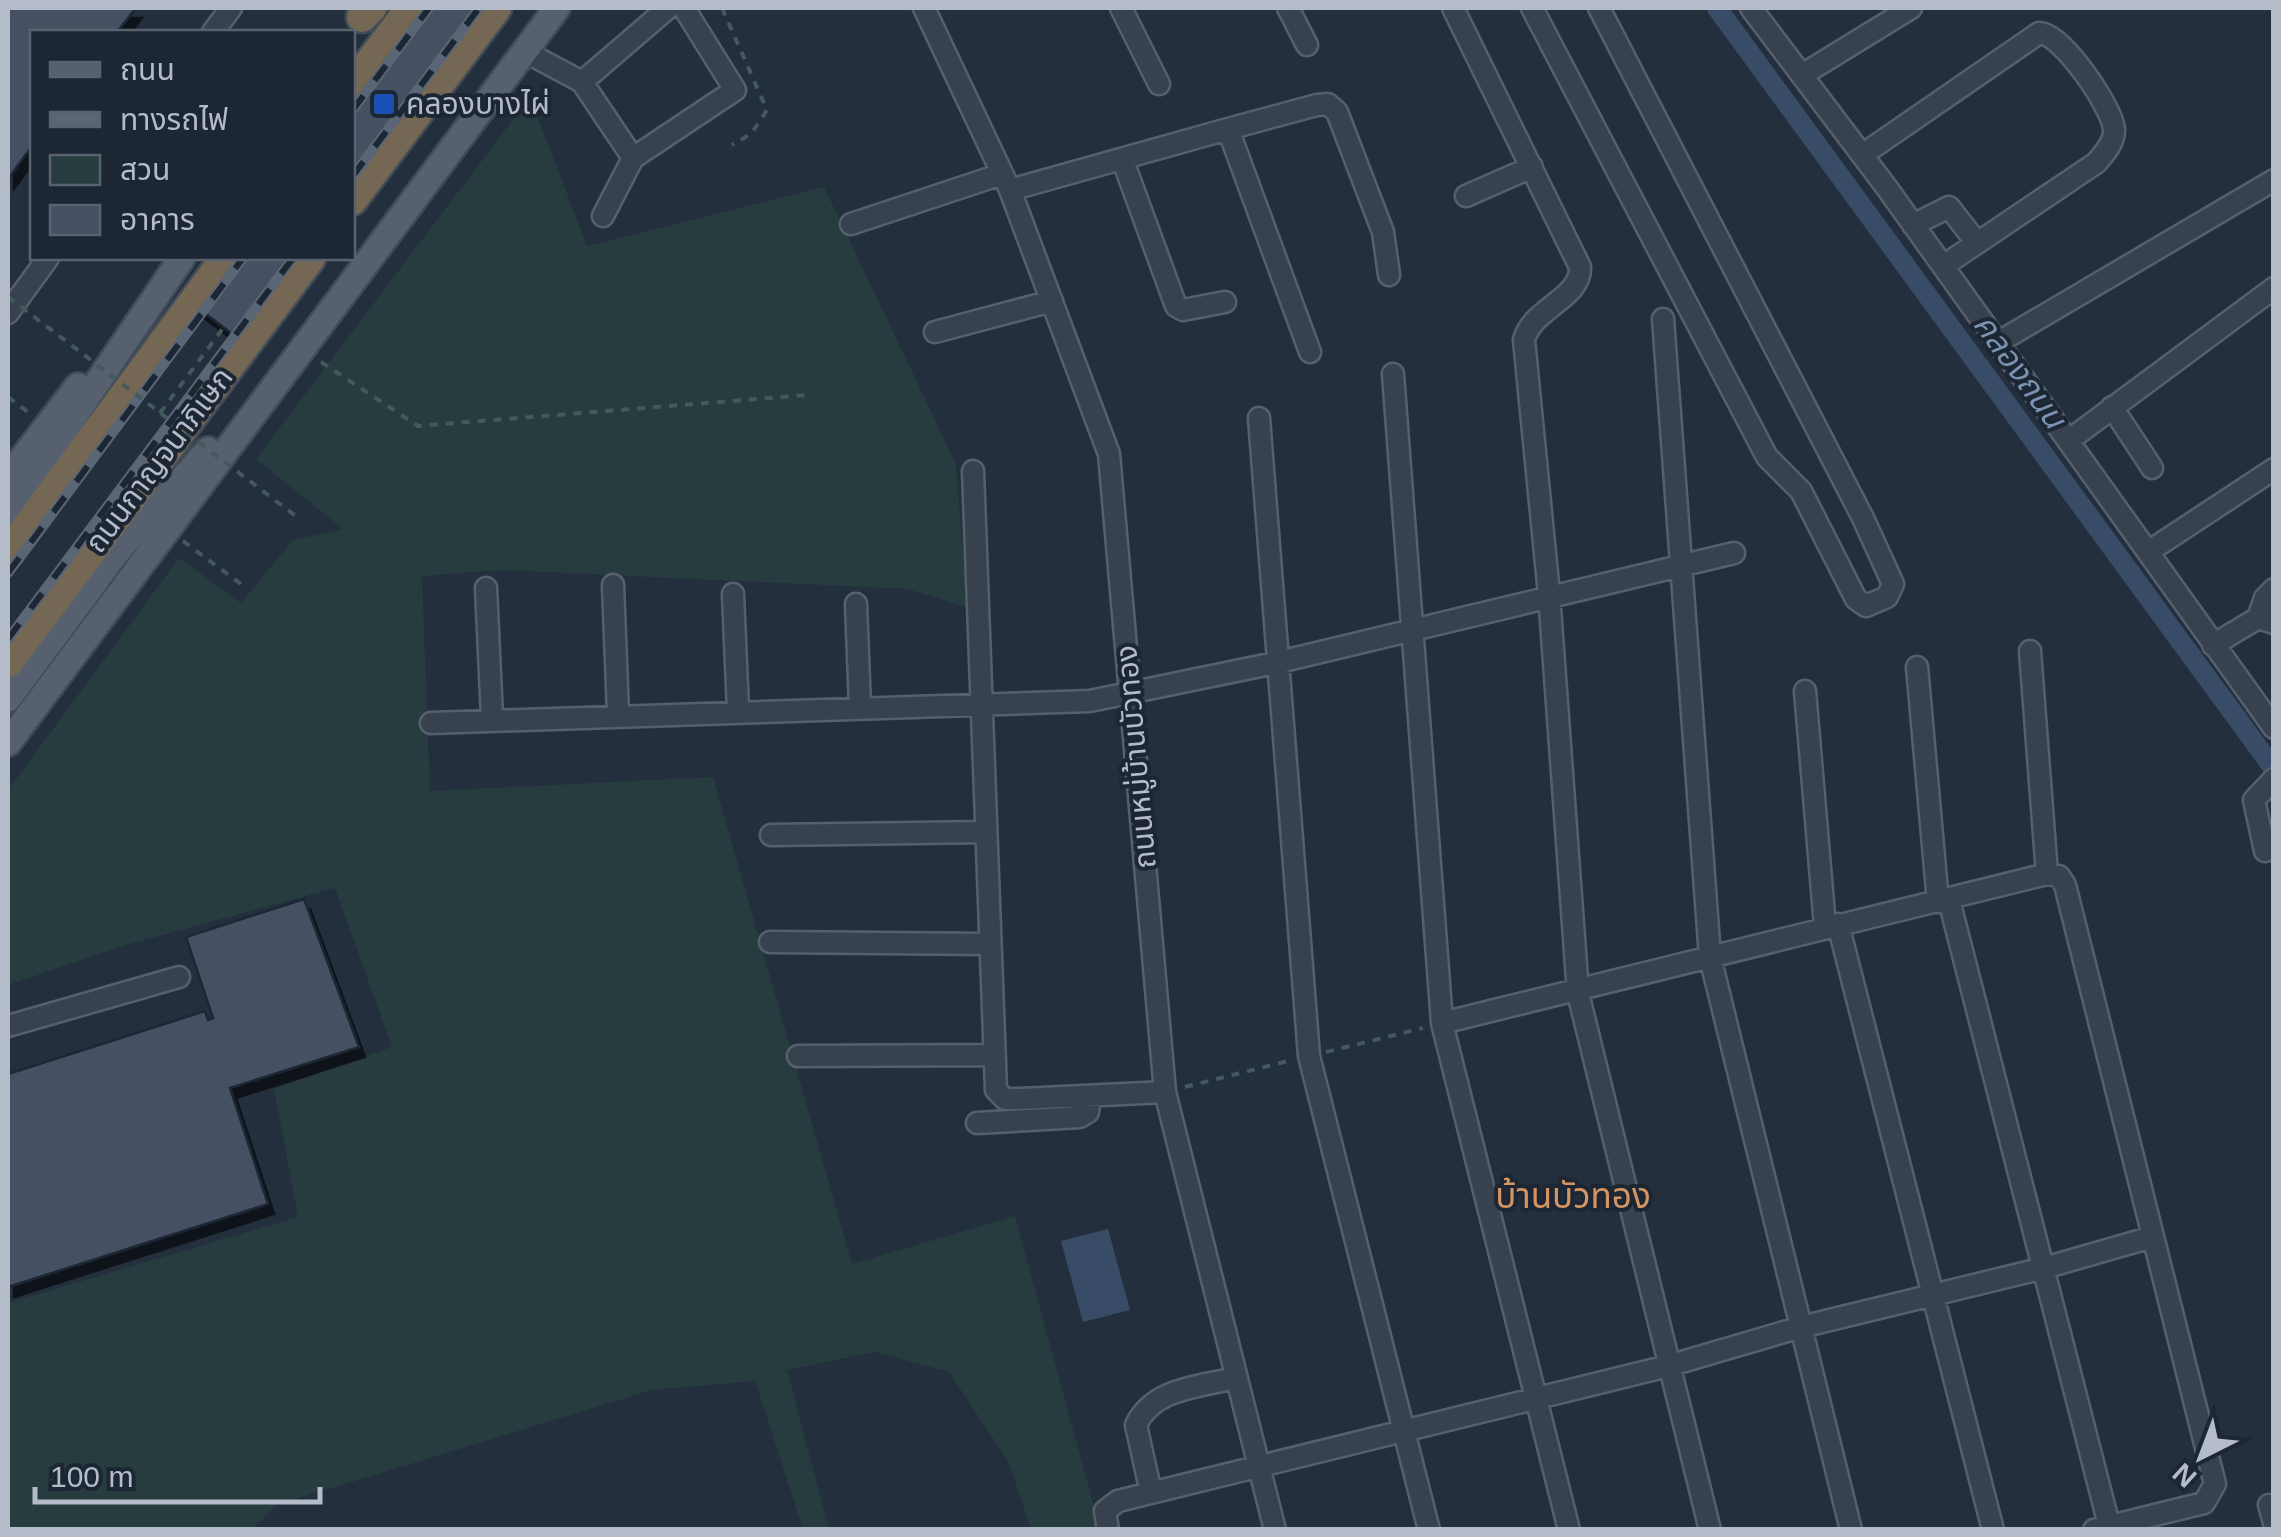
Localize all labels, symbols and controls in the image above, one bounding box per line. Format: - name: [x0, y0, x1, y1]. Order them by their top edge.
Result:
- legend: [30, 30, 355, 260]
- text: ถนน: [120, 53, 175, 86]
- place label: คลองบางไผ่: [406, 87, 550, 120]
- marker: คลองบางไผ่: [371, 91, 397, 117]
- text: ทางรถไฟ: [120, 103, 228, 136]
- text: สวน: [120, 153, 170, 186]
- text: อาคาร: [120, 203, 195, 236]
- water label: คลองถนน: [1967, 307, 2075, 437]
- street label: ถนนกาญจนาภิเษก: [78, 361, 239, 559]
- street label: ถนนหมู่บ้านบัวทอง: [1109, 644, 1164, 870]
- district label: บ้านบัวทอง: [1495, 1176, 1651, 1215]
- north arrow: [2151, 1407, 2251, 1507]
- scale bar: [35, 1442, 320, 1504]
- text: N: [2167, 1457, 2202, 1493]
- text: 100 m: [50, 1460, 133, 1493]

